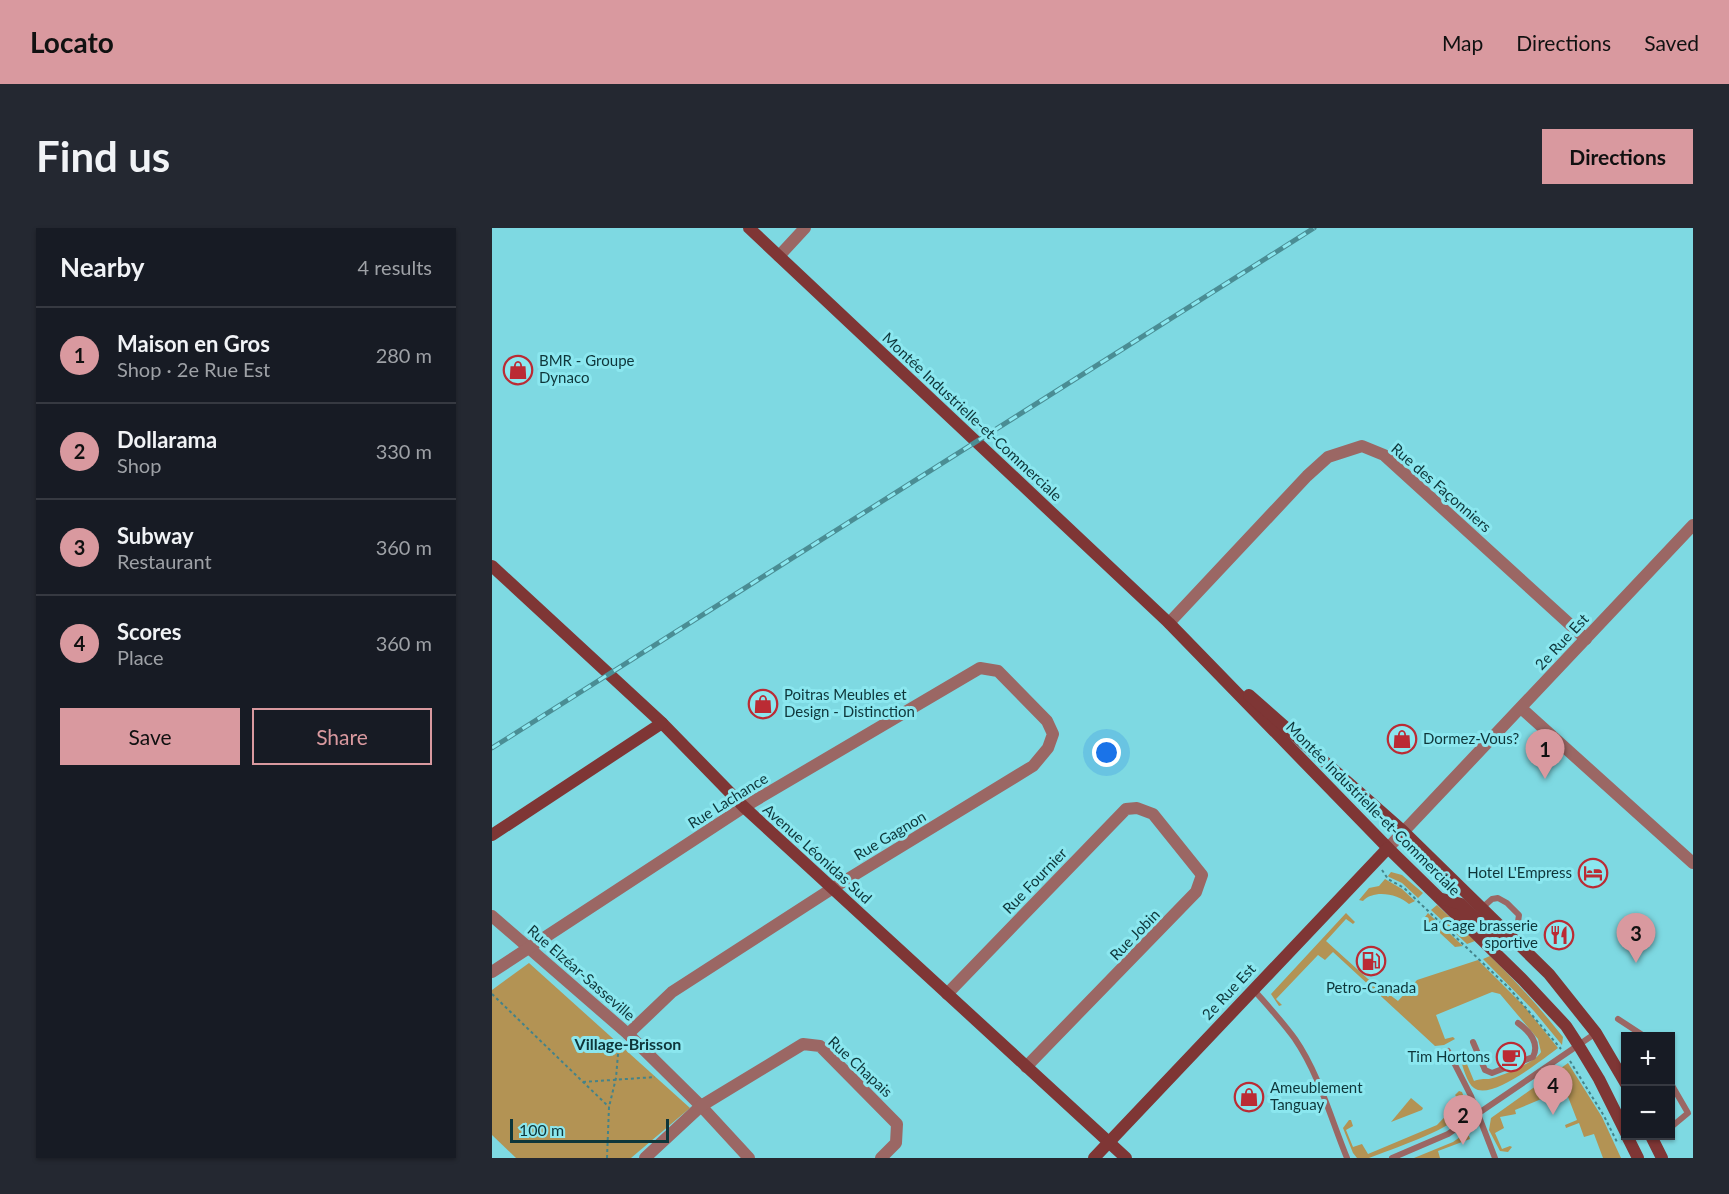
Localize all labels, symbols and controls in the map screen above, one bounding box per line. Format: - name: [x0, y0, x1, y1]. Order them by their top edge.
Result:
- text: Locato: [30, 25, 114, 59]
- text: Map: [1442, 30, 1483, 55]
- text: Directions: [1516, 30, 1611, 55]
- text: Saved: [1644, 30, 1699, 55]
- button: Directions: [1542, 129, 1693, 184]
- text: Find us: [36, 131, 170, 181]
- text: Nearby: [60, 251, 145, 283]
- text: 4 results: [357, 255, 432, 279]
- street label: Montée Industrielle-et-Commerciale: [879, 328, 1066, 504]
- text: Maison en Gros: [117, 330, 270, 357]
- text: 1: [74, 343, 85, 367]
- text: 280 m: [376, 343, 432, 367]
- place label: BMR - Groupe Dynaco: [539, 351, 635, 386]
- shop icon: BMR - Groupe Dynaco: [502, 354, 534, 386]
- text: Shop · 2e Rue Est: [117, 357, 270, 381]
- text: Dollarama: [117, 426, 217, 453]
- text: 2: [74, 439, 85, 463]
- text: 330 m: [376, 439, 432, 463]
- street label: Rue des Façonniers: [1388, 439, 1495, 536]
- text: Shop: [117, 453, 161, 477]
- text: Subway: [117, 522, 194, 549]
- text: 3: [74, 535, 85, 559]
- text: 360 m: [376, 535, 432, 559]
- text: Restaurant: [117, 549, 212, 573]
- street label: 2e Rue Est: [1531, 609, 1592, 673]
- text: Scores: [117, 618, 181, 645]
- text: 4: [74, 631, 85, 655]
- text: 360 m: [376, 631, 432, 655]
- text: Place: [117, 645, 164, 669]
- place label: Poitras Meubles et Design - Distinction: [784, 685, 915, 720]
- shop icon: Poitras Meubles et Design - Distinction: [747, 688, 779, 720]
- button: Save: [60, 708, 240, 765]
- button: Share: [252, 708, 432, 765]
- street label: Montée Industrielle-et-Commerciale: [1283, 718, 1465, 899]
- shop icon: Dormez-Vous?: [1386, 723, 1418, 755]
- place label: Dormez-Vous?: [1423, 729, 1520, 747]
- pin: 1: [1526, 730, 1564, 779]
- your location: [1092, 738, 1121, 767]
- street label: Rue Lachance: [684, 768, 771, 832]
- street label: Avenue Léonidas Sud: [760, 800, 876, 907]
- street label: Rue Gagnon: [850, 807, 929, 864]
- street label: Rue Fournier: [998, 843, 1071, 917]
- hotel icon: Hotel L'Empress: [1577, 857, 1609, 889]
- place label: Hotel L'Empress: [1467, 863, 1572, 881]
- street label: Rue Jobin: [1106, 905, 1163, 963]
- pin: 3: [1616, 914, 1656, 963]
- place label: La Cage brasserie sportive: [1423, 916, 1538, 951]
- restaurant icon: La Cage brasserie sportive: [1543, 919, 1575, 951]
- street label: Rue Elzéar-Sasseville: [524, 921, 639, 1024]
- fuel station icon: Petro-Canada: [1355, 945, 1387, 977]
- street label: 2e Rue Est: [1198, 959, 1259, 1023]
- place label: Petro-Canada: [1326, 978, 1416, 996]
- street label: Rue Chapais: [825, 1032, 896, 1100]
- map controls: [1621, 1032, 1675, 1140]
- button: +: [1621, 1032, 1675, 1086]
- district label: Village-Brisson: [574, 1034, 681, 1053]
- cafe icon: Tim Hortons: [1495, 1041, 1527, 1073]
- place label: Tim Hortons: [1408, 1047, 1490, 1065]
- pin: 4: [1534, 1066, 1572, 1115]
- place label: Ameublement Tanguay: [1270, 1078, 1363, 1113]
- shop icon: Ameublement Tanguay: [1233, 1081, 1265, 1113]
- button: −: [1621, 1086, 1675, 1140]
- pin: 2: [1444, 1096, 1482, 1145]
- scale bar: [510, 1116, 669, 1144]
- text: 100 m: [519, 1120, 564, 1139]

